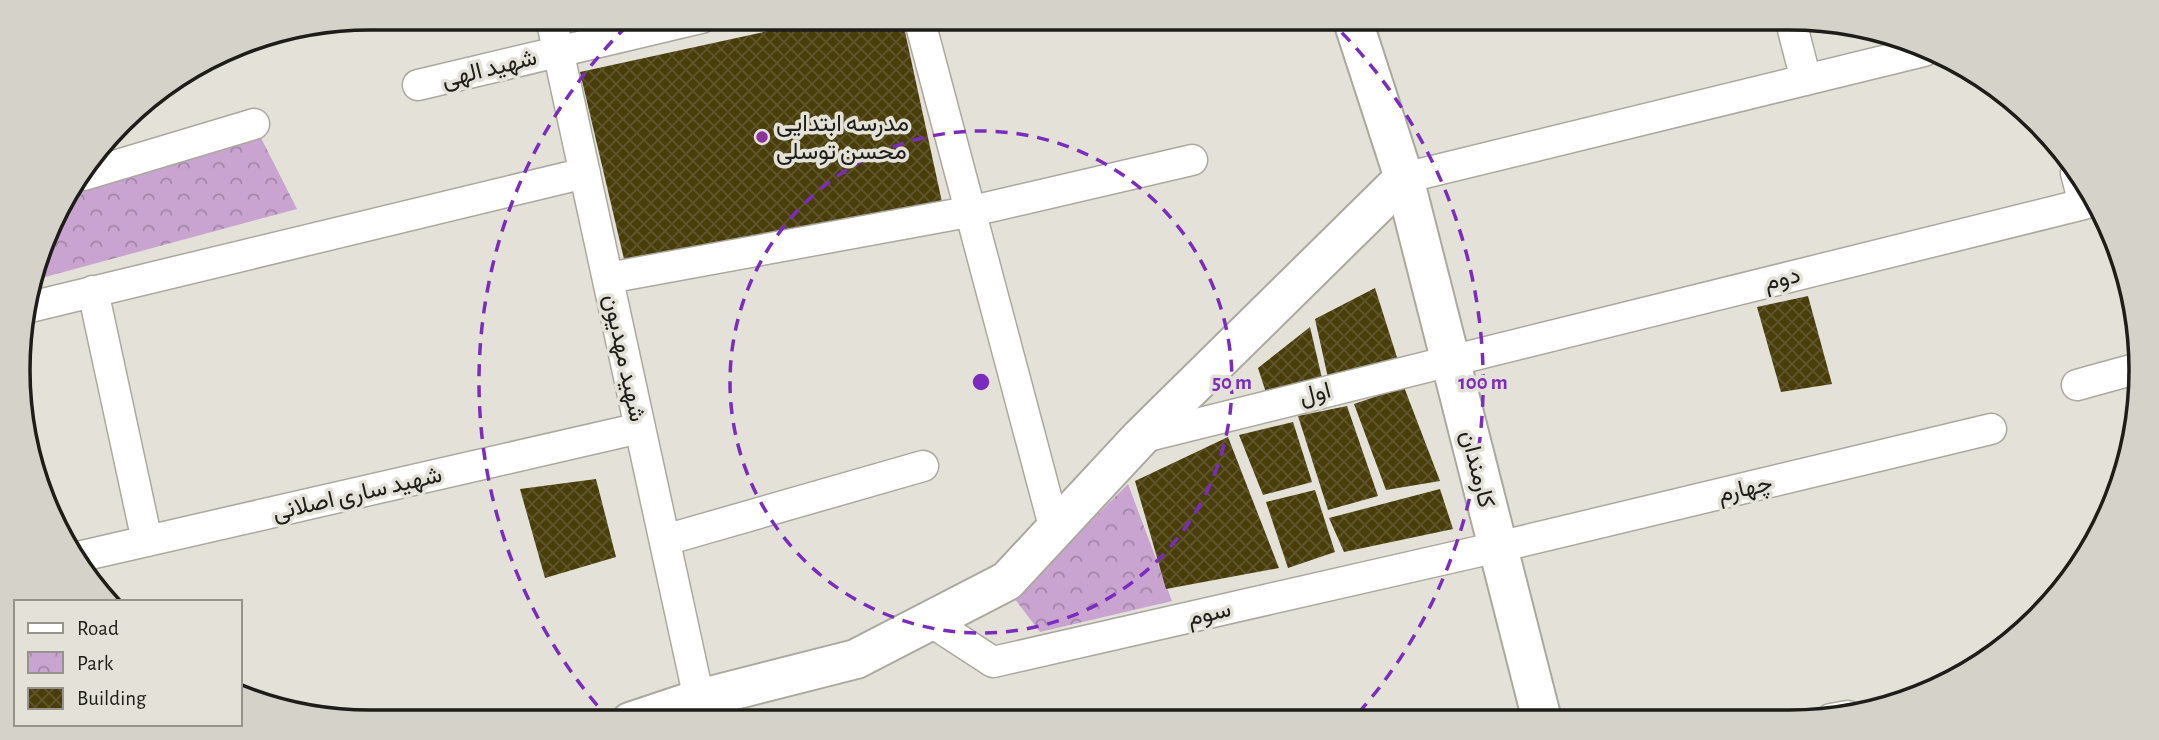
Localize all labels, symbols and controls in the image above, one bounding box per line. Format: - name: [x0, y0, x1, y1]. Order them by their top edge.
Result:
- street label: شهید الهی: [439, 46, 540, 94]
- place label: مدرسه ابتدایی محسن توسلی: [776, 112, 909, 166]
- marker: مدرسه ابتدایی محسن توسلی: [754, 129, 770, 145]
- street label: دوم: [1762, 263, 1804, 298]
- street label: شهید مهدیون: [597, 292, 649, 424]
- centre of rings: [969, 370, 993, 394]
- text: 50 m: [1212, 372, 1252, 393]
- text: 100 m: [1458, 372, 1508, 393]
- street label: اول: [1297, 379, 1334, 411]
- street label: کارمندان: [1454, 428, 1498, 511]
- street label: شهید ساری اصلانی: [270, 463, 445, 527]
- street label: چهارم: [1716, 471, 1775, 510]
- street label: سوم: [1185, 597, 1234, 634]
- legend: [14, 600, 242, 726]
- text: Road: [77, 618, 119, 639]
- text: Park: [77, 653, 114, 674]
- text: Building: [77, 688, 147, 709]

